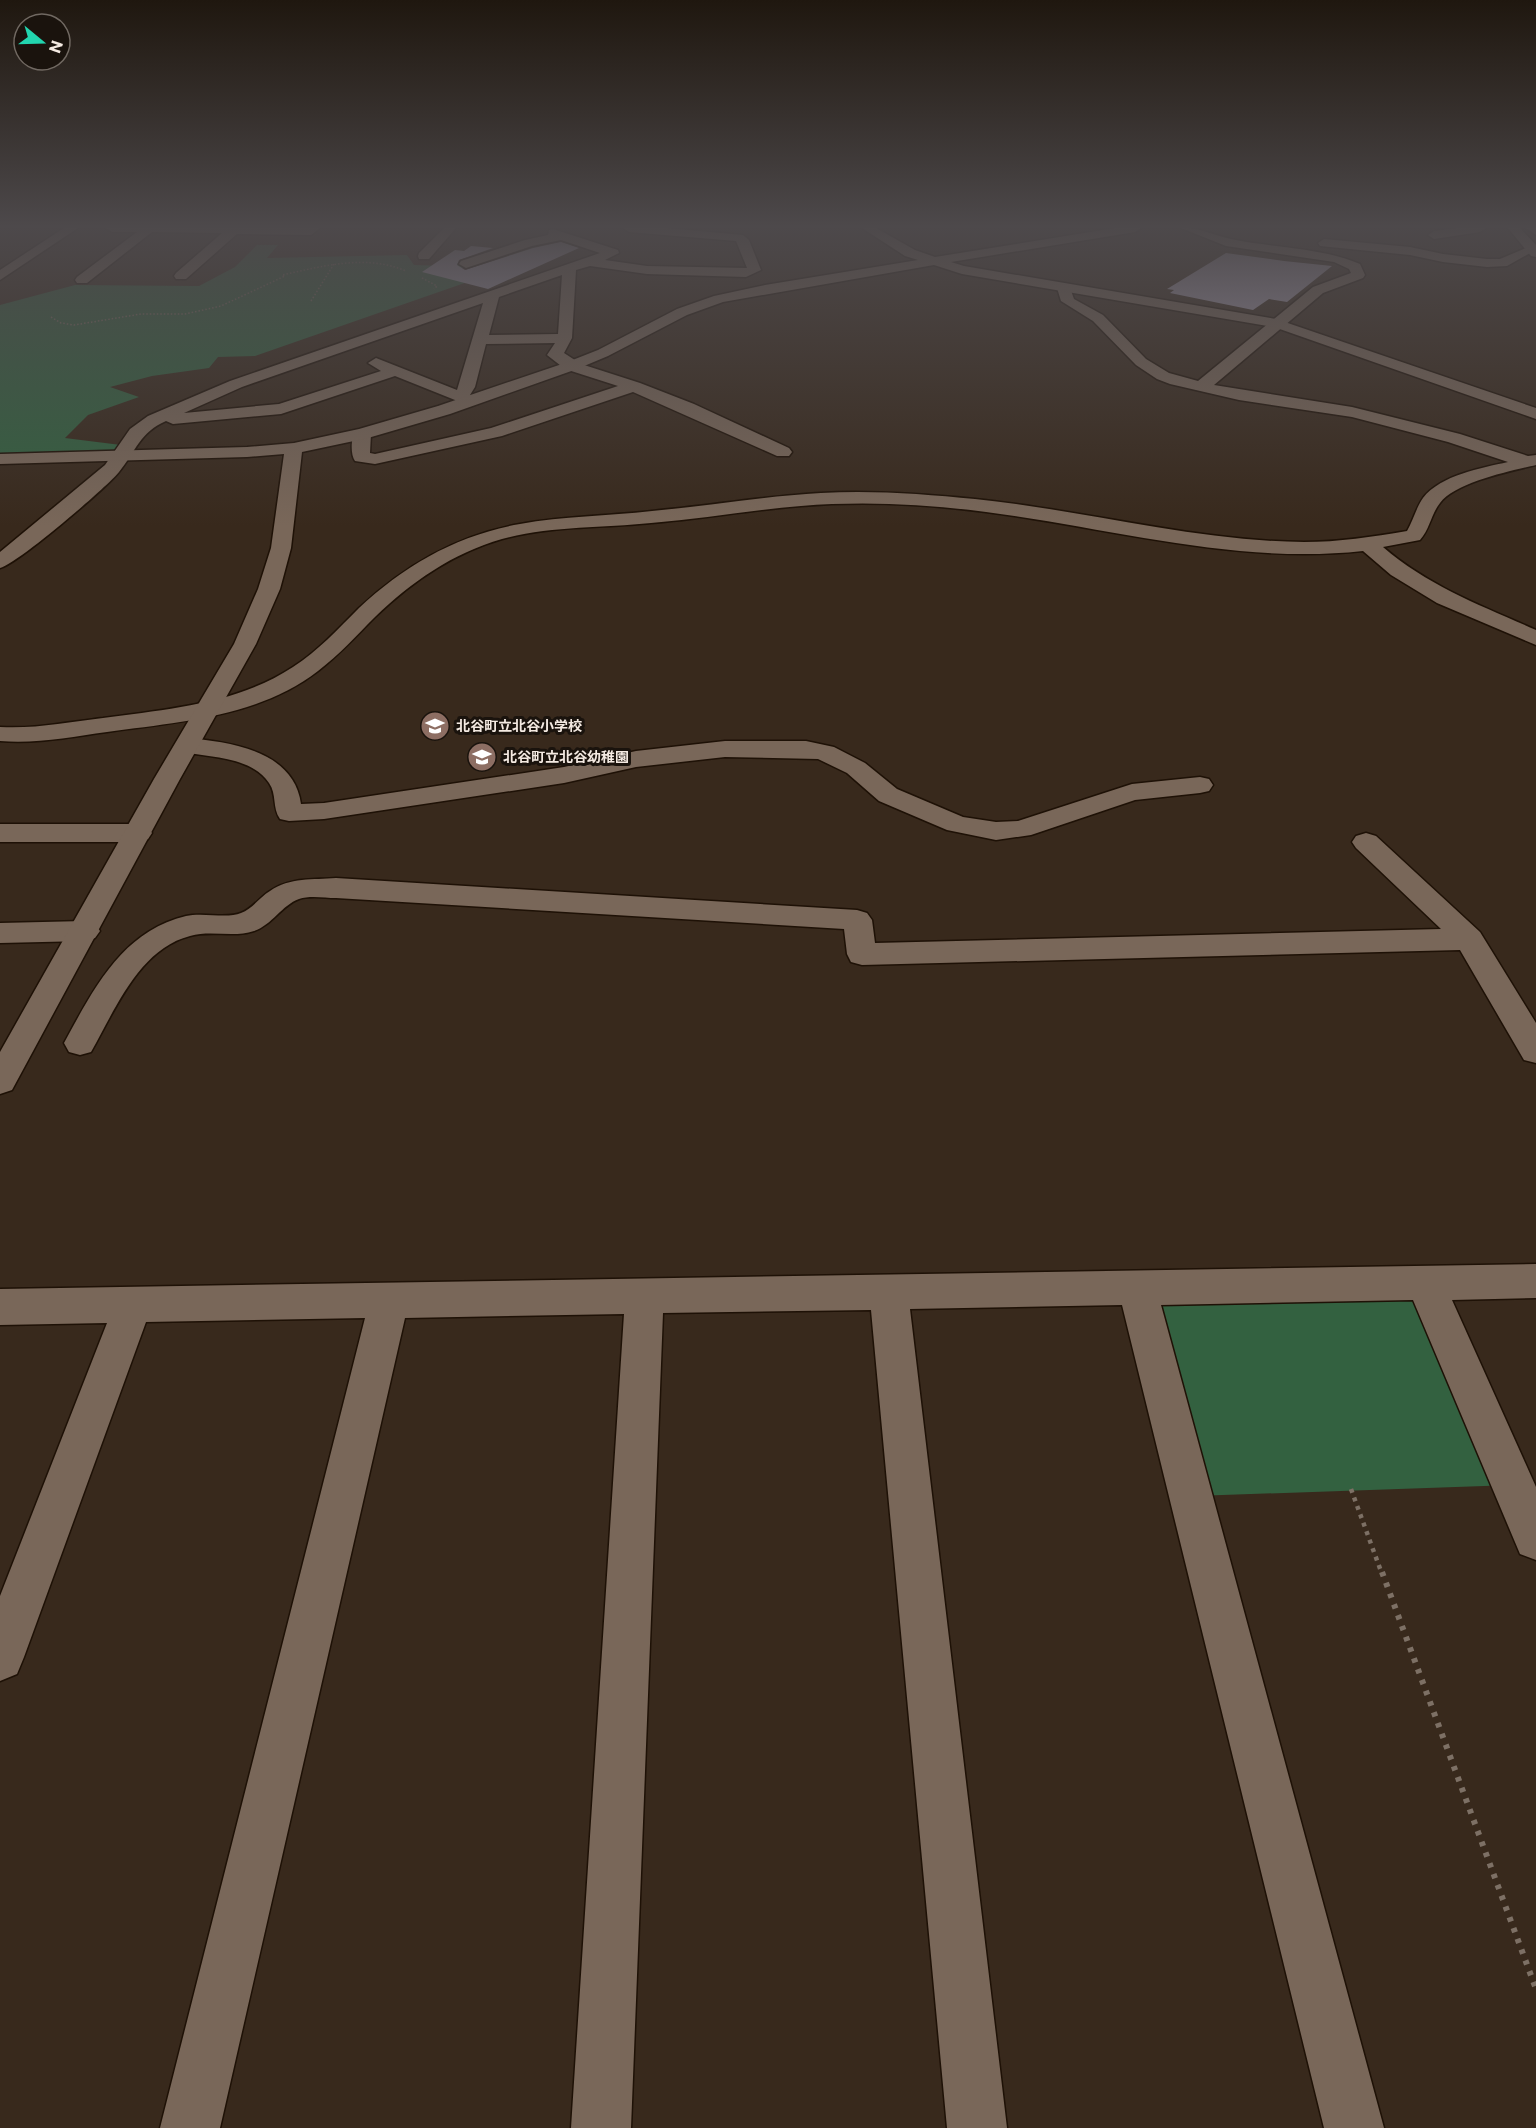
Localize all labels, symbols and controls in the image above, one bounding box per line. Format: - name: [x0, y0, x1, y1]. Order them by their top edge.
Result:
- north arrow: [12, 12, 72, 72]
- text: N: [46, 38, 68, 56]
- school or university icon: 北谷町立北谷小学校: [419, 710, 451, 742]
- place label: 北谷町立北谷小学校: [456, 717, 582, 734]
- school or university icon: 北谷町立北谷幼稚園: [466, 741, 498, 773]
- place label: 北谷町立北谷幼稚園: [503, 748, 629, 765]

